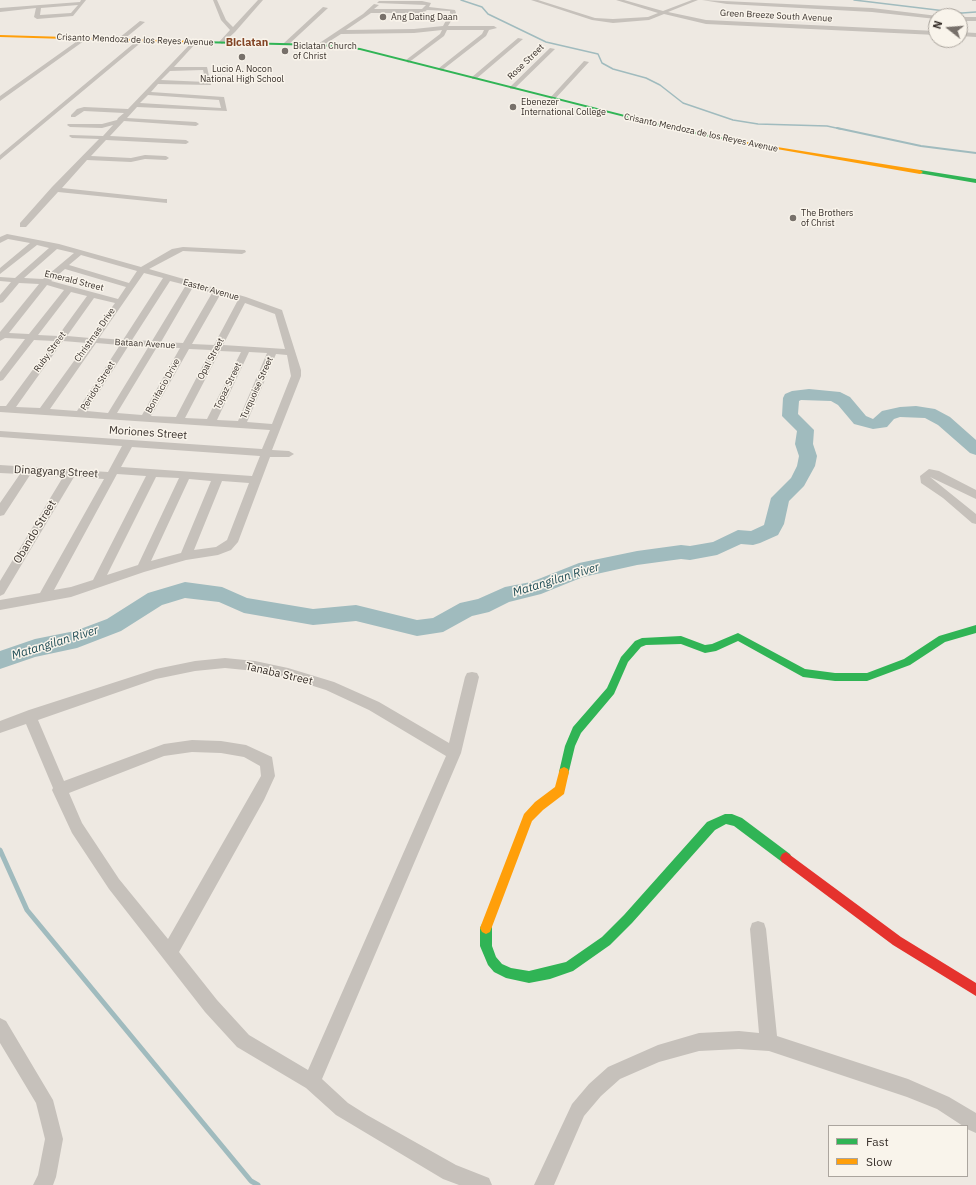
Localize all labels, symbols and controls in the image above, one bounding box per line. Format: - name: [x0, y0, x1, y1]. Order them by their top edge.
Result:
- street label: Green Breeze South Avenue: [720, 8, 832, 24]
- north arrow: [928, 8, 968, 48]
- marker: Ang Dating Daan: [378, 12, 388, 22]
- place label: Ang Dating Daan: [391, 12, 458, 22]
- text: N: [930, 19, 945, 31]
- street label: Crisanto Mendoza de los Reyes Avenue: [56, 32, 214, 48]
- district label: Biclatan: [226, 36, 268, 50]
- place label: Biclatan Church of Christ: [293, 41, 357, 62]
- street label: Rose Street: [505, 42, 547, 82]
- marker: Biclatan Church of Christ: [280, 46, 290, 56]
- marker: Lucio A. Nocon National High School: [237, 52, 247, 62]
- place label: Lucio A. Nocon National High School: [200, 64, 284, 85]
- place label: Ebenezer International College: [521, 97, 606, 118]
- marker: Ebenezer International College: [508, 102, 518, 112]
- street label: Crisanto Mendoza de los Reyes Avenue: [623, 111, 779, 155]
- place label: The Brothers of Christ: [801, 208, 853, 229]
- marker: The Brothers of Christ: [788, 213, 798, 223]
- street label: Emerald Street: [43, 268, 105, 294]
- street label: Easter Avenue: [182, 277, 240, 303]
- street label: Christmas Drive: [72, 306, 118, 364]
- street label: Ruby Street: [32, 330, 68, 374]
- street label: Opal Street: [196, 336, 226, 382]
- street label: Bataan Avenue: [114, 337, 176, 351]
- street label: Turquoise Street: [238, 355, 276, 421]
- street label: Bonifacio Drive: [144, 357, 182, 415]
- street label: Peridot Street: [79, 359, 117, 413]
- street label: Topaz Street: [212, 361, 244, 411]
- street label: Moriones Street: [108, 424, 188, 442]
- street label: Dinagyang Street: [14, 463, 98, 481]
- street label: Obando Street: [11, 498, 59, 566]
- water label: Matangilan River: [511, 560, 601, 600]
- water label: Matangilan River: [10, 623, 100, 663]
- street label: Tanaba Street: [244, 660, 314, 688]
- legend: [828, 1125, 968, 1177]
- text: Fast: [866, 1134, 889, 1149]
- text: Slow: [866, 1154, 892, 1169]

